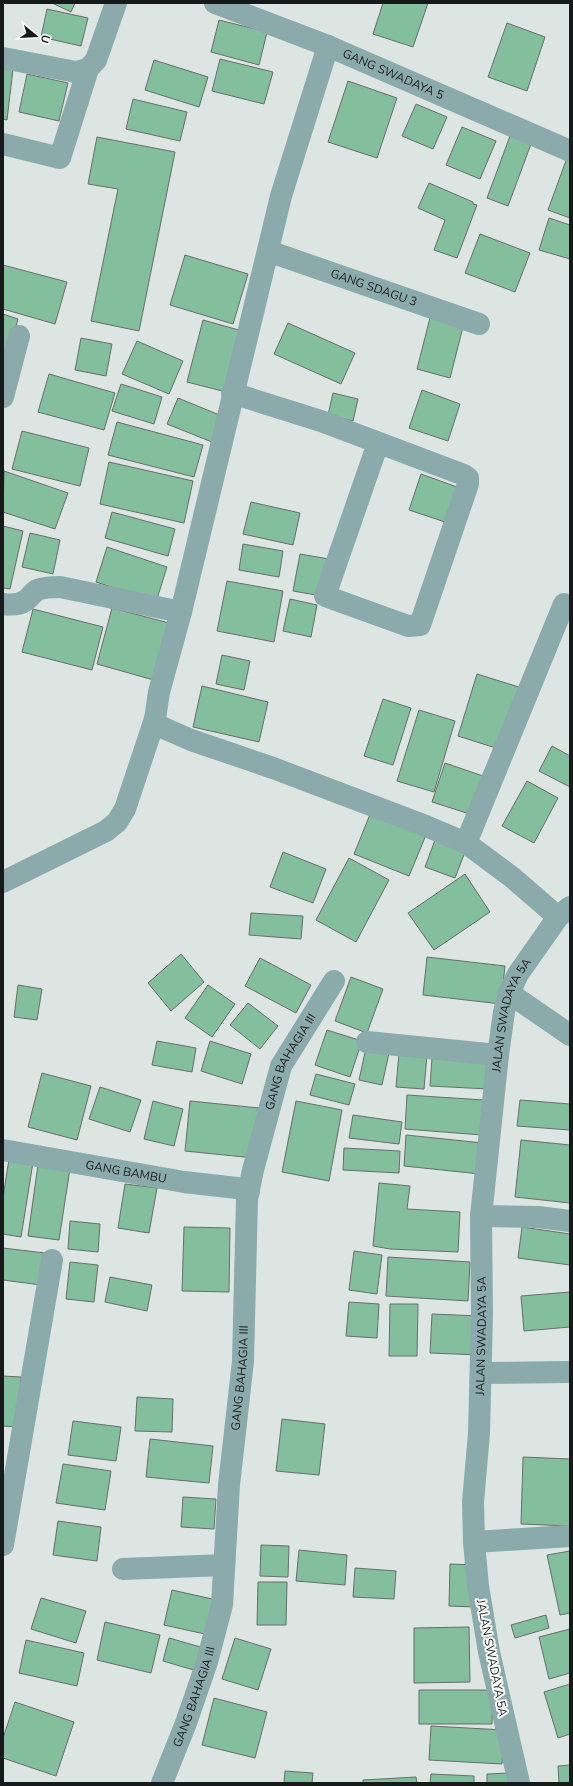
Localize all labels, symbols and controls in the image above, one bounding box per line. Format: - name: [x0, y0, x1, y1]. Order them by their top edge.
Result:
- north arrow: [16, 16, 56, 56]
- text: U: [37, 33, 53, 45]
- street label: GANG SWADAYA 5: [340, 45, 446, 103]
- street label: GANG SDAGU 3: [328, 265, 419, 310]
- street label: JALAN SWADAYA 5A: [488, 955, 535, 1074]
- street label: GANG BAHAGIA III: [262, 1011, 320, 1112]
- street label: GANG BAMBU: [84, 1157, 168, 1187]
- street label: JALAN SWADAYA 5A: [472, 1276, 490, 1397]
- street label: GANG BAHAGIA III: [227, 1325, 252, 1431]
- street label: JALAN SWADAYA 5A: [473, 1597, 511, 1718]
- street label: GANG BAHAGIA III: [169, 1645, 219, 1750]

